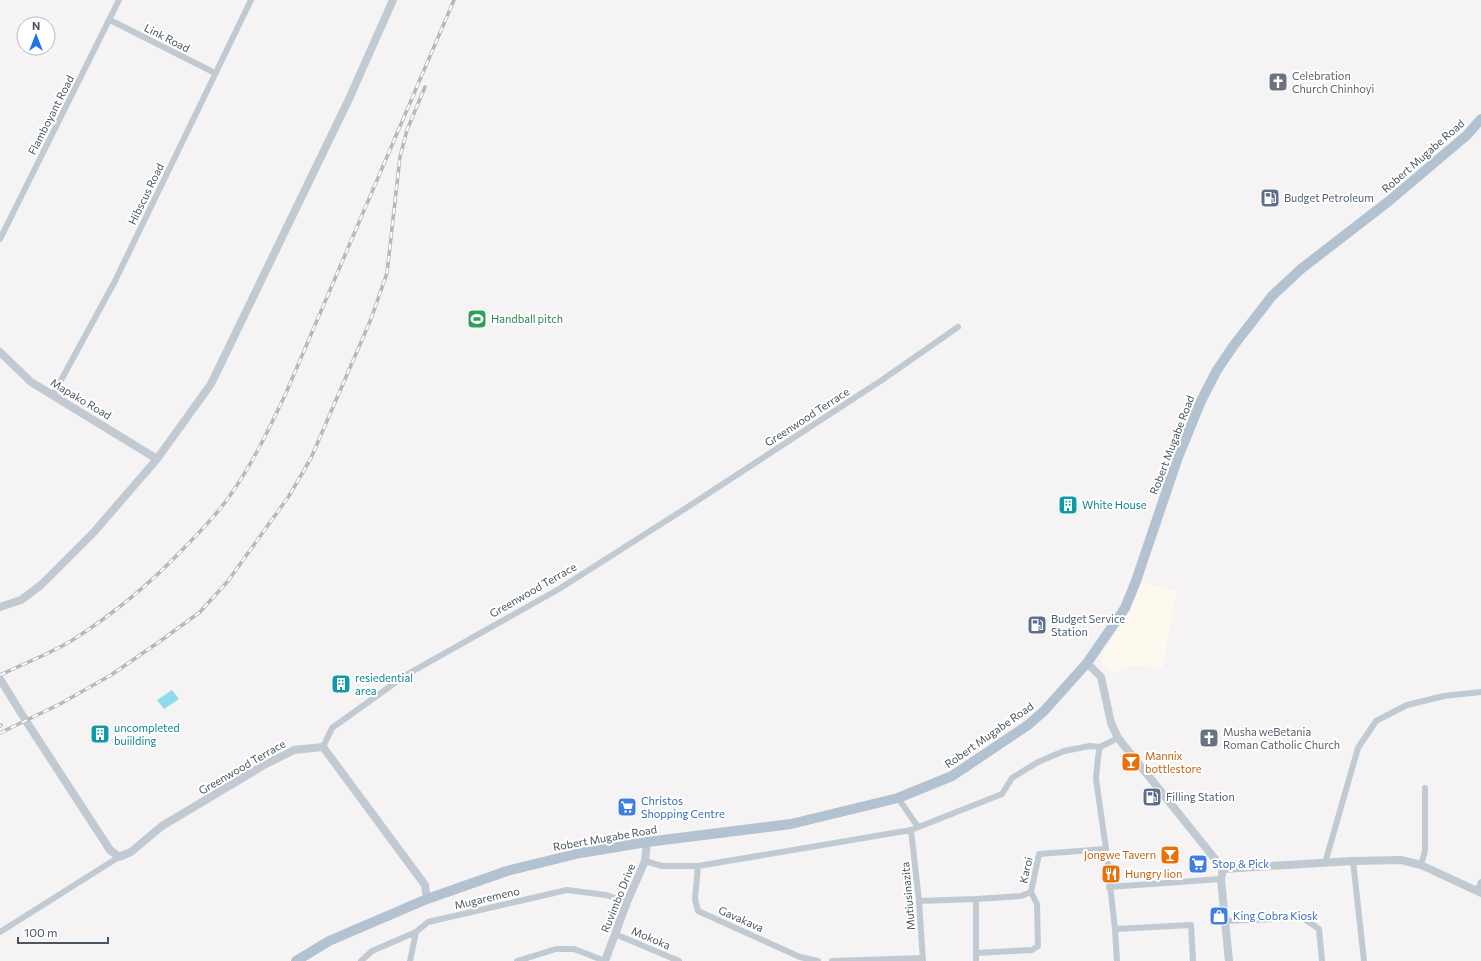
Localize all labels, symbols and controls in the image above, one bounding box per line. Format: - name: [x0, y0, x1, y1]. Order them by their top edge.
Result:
- north arrow: [16, 16, 56, 56]
- text: N: [32, 19, 40, 32]
- street label: Link Road: [142, 21, 192, 55]
- place label: Celebration Church Chinhoyi: [1292, 69, 1374, 95]
- church icon: Celebration Church Chinhoyi: [1267, 71, 1289, 93]
- street label: Flamboyant Road: [25, 73, 76, 157]
- street label: Robert Mugabe Road: [1379, 116, 1467, 195]
- street label: Hibscus Road: [125, 161, 166, 227]
- fuel station icon: Budget Petroleum: [1259, 187, 1281, 209]
- place label: Budget Petroleum: [1284, 191, 1374, 204]
- sports icon: Handball pitch: [466, 308, 488, 330]
- place label: Handball pitch: [491, 312, 563, 325]
- street label: Mapako Road: [49, 375, 114, 422]
- street label: Greenwood Terrace: [762, 384, 852, 449]
- street label: Robert Mugabe Road: [1147, 393, 1196, 496]
- building icon: White House: [1057, 494, 1079, 516]
- place label: White House: [1082, 498, 1147, 511]
- street label: Greenwood Terrace: [487, 559, 579, 620]
- place label: Budget Service Station: [1051, 612, 1125, 638]
- fuel station icon: Budget Service Station: [1026, 614, 1048, 636]
- place label: resiedential area: [355, 671, 413, 697]
- building icon: resiedential area: [330, 673, 352, 695]
- street label: Robert Mugabe Road: [942, 699, 1036, 770]
- place label: uncompleted buiilding: [114, 721, 180, 747]
- building icon: uncompleted buiilding: [89, 723, 111, 745]
- place label: Musha weBetania Roman Catholic Church: [1223, 725, 1340, 751]
- church icon: Musha weBetania Roman Catholic Church: [1198, 727, 1220, 749]
- street label: Greenwood Terrace: [196, 736, 288, 797]
- place label: Mannix bottlestore: [1145, 749, 1202, 775]
- bar icon: Mannix bottlestore: [1120, 751, 1142, 773]
- fuel station icon: Filling Station: [1141, 786, 1163, 808]
- place label: Filling Station: [1166, 790, 1235, 803]
- place label: Christos Shopping Centre: [641, 794, 725, 820]
- supermarket icon: Christos Shopping Centre: [616, 796, 638, 818]
- street label: Robert Mugabe Road: [552, 822, 658, 853]
- bar icon: Jongwe Tavern: [1159, 844, 1181, 866]
- place label: Jongwe Tavern: [1084, 848, 1156, 862]
- supermarket icon: Stop & Pick: [1187, 853, 1209, 875]
- street label: Karoi: [1016, 855, 1035, 884]
- place label: Stop & Pick: [1212, 857, 1269, 870]
- street label: Ruvimbo Drive: [598, 861, 637, 934]
- street label: Mutiusinazita: [898, 861, 917, 931]
- restaurant icon: Hungry lion: [1100, 863, 1122, 885]
- place label: Hungry lion: [1125, 867, 1182, 880]
- street label: Mugaremeno: [453, 884, 521, 911]
- street label: Gavakava: [717, 903, 766, 934]
- shop icon: King Cobra Kiosk: [1208, 905, 1230, 927]
- place label: King Cobra Kiosk: [1233, 909, 1318, 922]
- scale bar: [18, 919, 108, 945]
- street label: Mokoka: [630, 924, 673, 952]
- text: 100 m: [24, 925, 58, 939]

